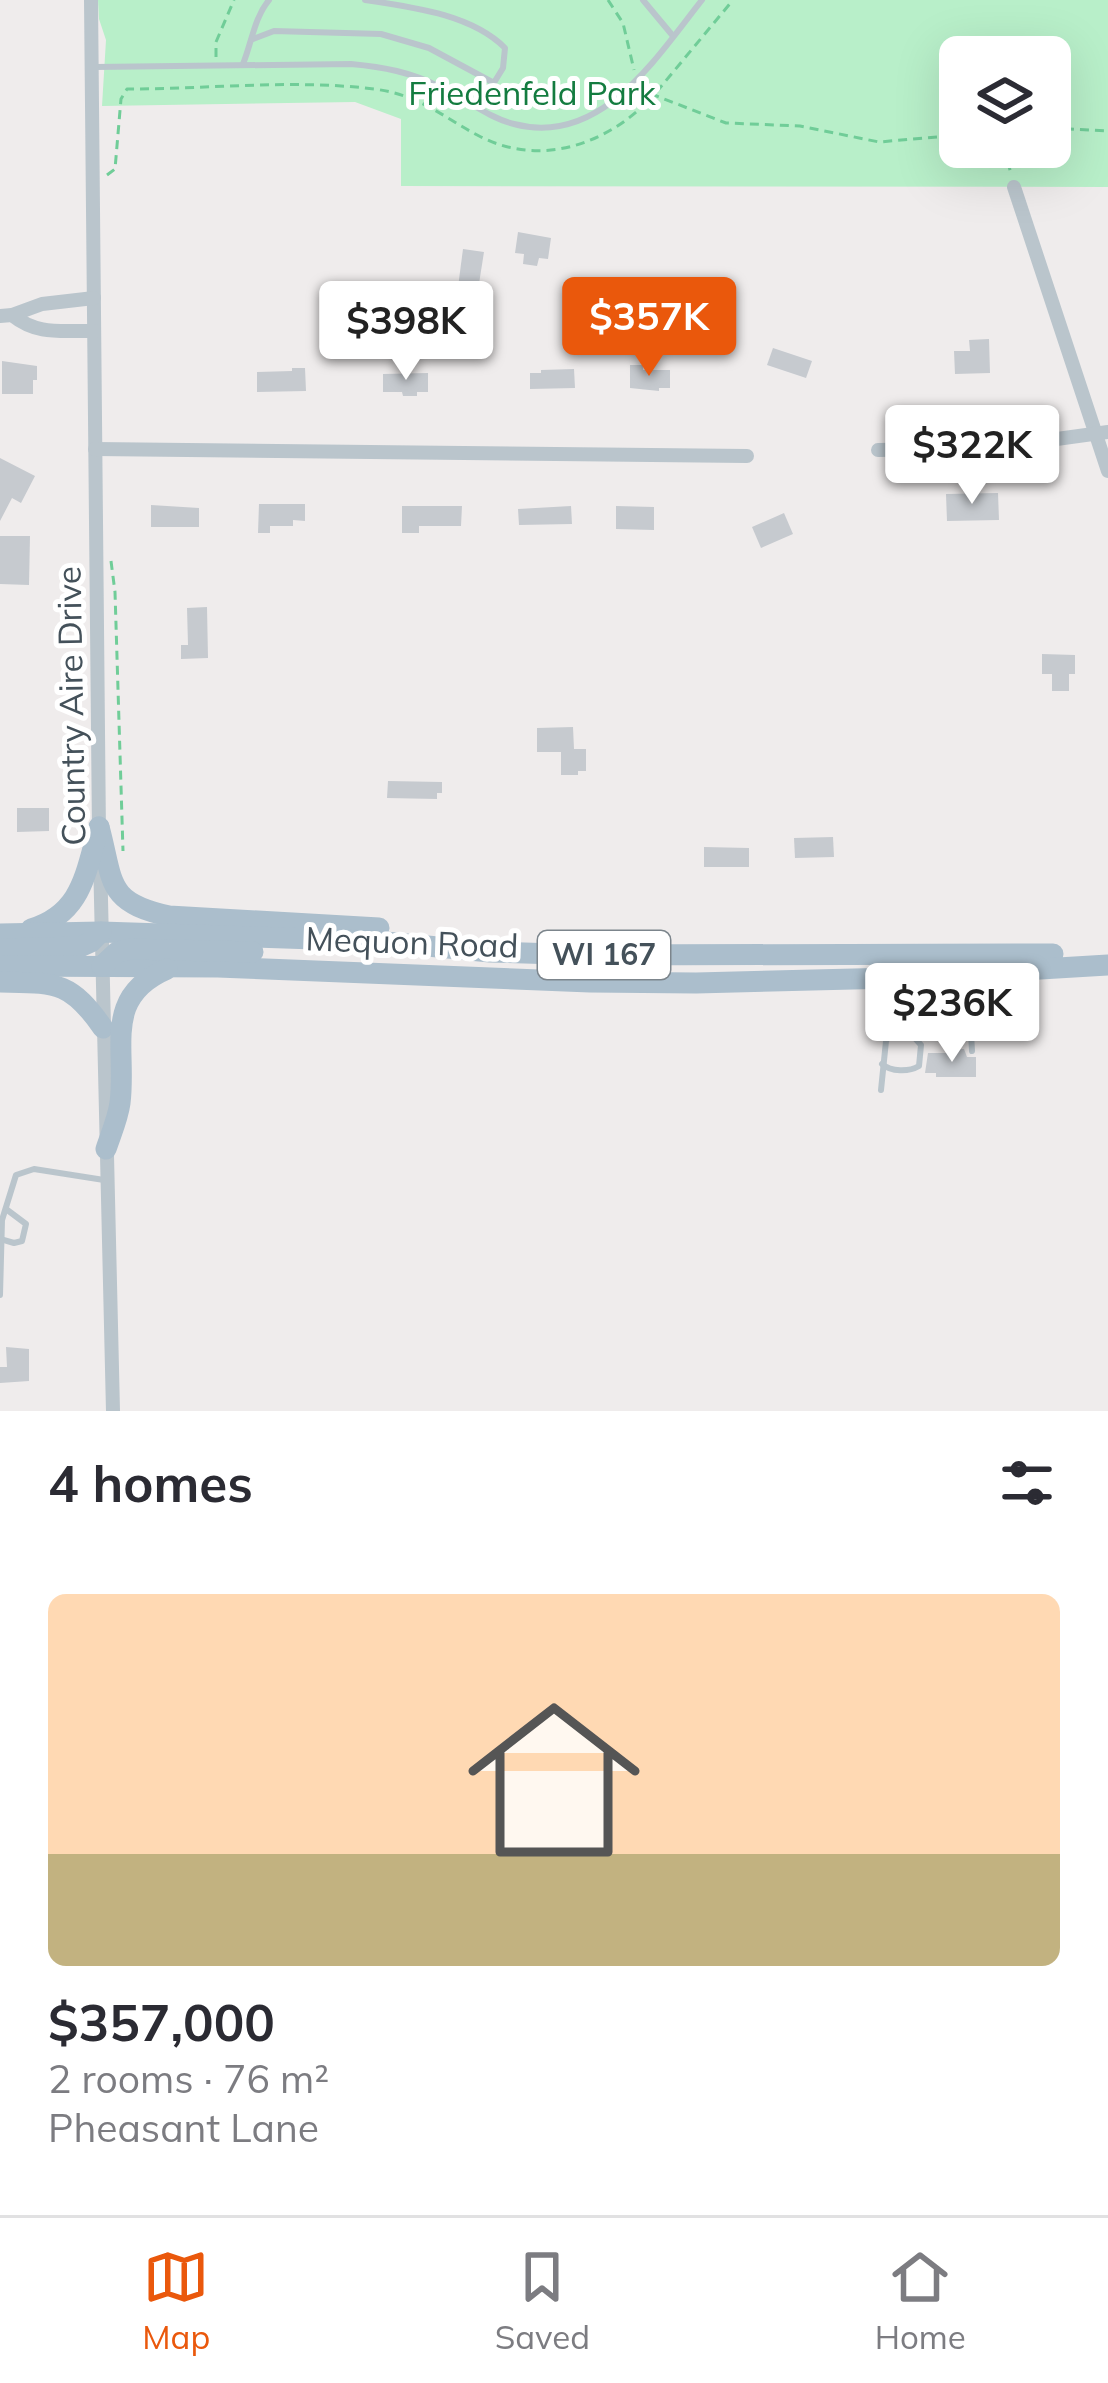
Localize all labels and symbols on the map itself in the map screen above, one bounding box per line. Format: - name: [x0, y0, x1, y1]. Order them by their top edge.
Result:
- park label: Friedenfeld Park: [408, 72, 657, 113]
- pin: $357K: [565, 277, 733, 379]
- pin: $398K: [322, 281, 490, 383]
- pin: $322K: [888, 405, 1056, 507]
- street label: Country Aire Drive: [48, 566, 93, 846]
- street label: Mequon Road: [305, 917, 519, 966]
- road number: WI 167: [538, 931, 670, 979]
- pin: $236K: [868, 963, 1036, 1065]

